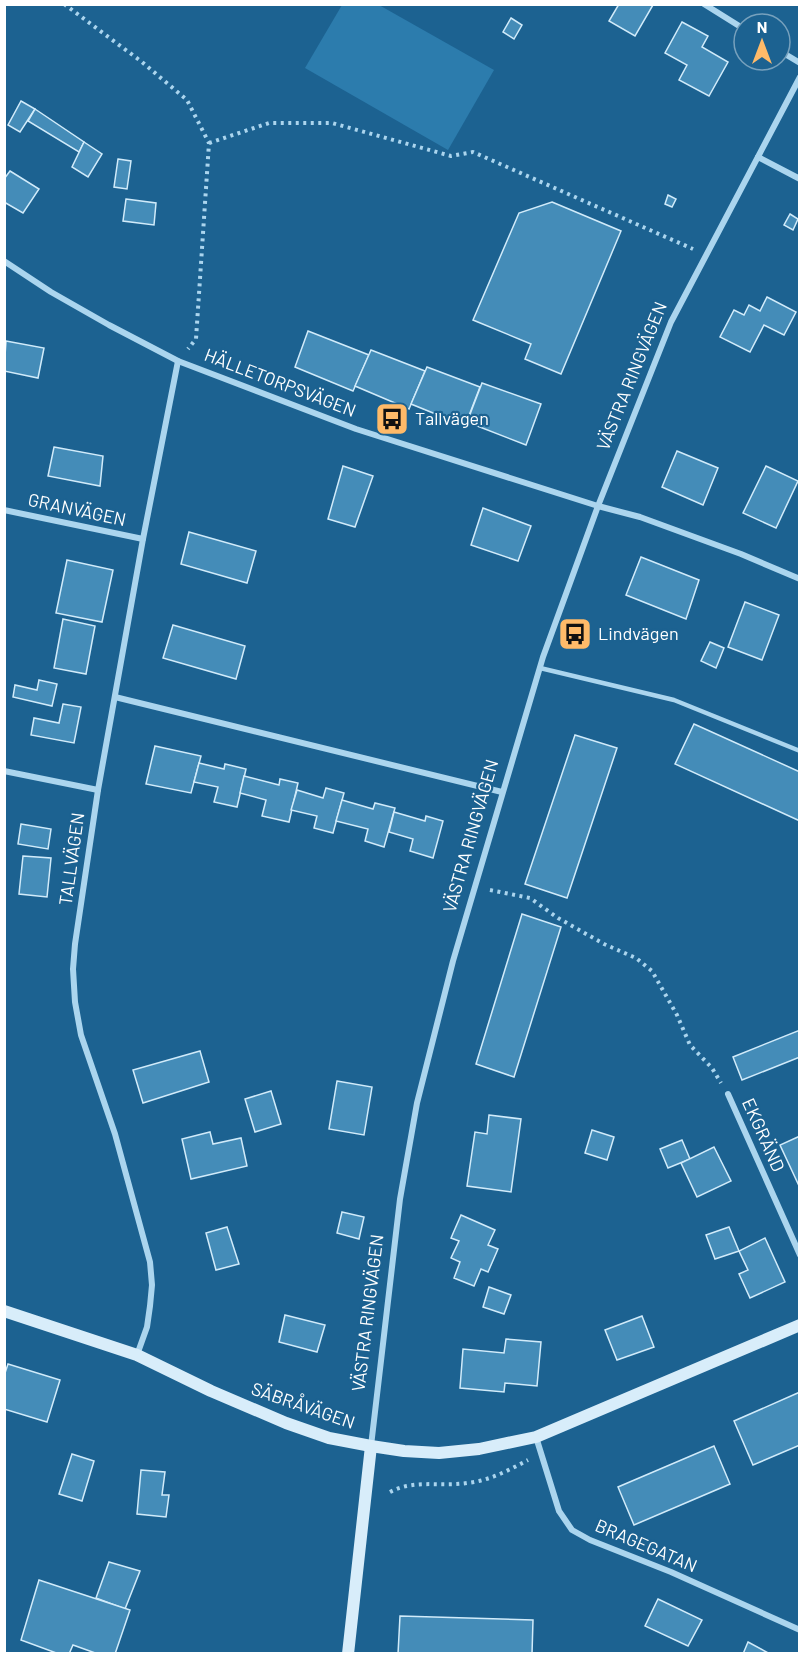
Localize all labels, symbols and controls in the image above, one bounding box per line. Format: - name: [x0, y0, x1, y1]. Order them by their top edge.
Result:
- north arrow: [732, 12, 792, 72]
- text: N: [757, 17, 767, 36]
- street label: VÄSTRA RINGVÄGEN: [591, 298, 671, 453]
- street label: HÄLLETORPSVÄGEN: [201, 343, 359, 421]
- bus stop icon: Tallvägen: [374, 401, 410, 437]
- place label: Tallvägen: [415, 407, 489, 429]
- street label: GRANVÄGEN: [26, 488, 128, 530]
- bus stop icon: Lindvägen: [557, 616, 593, 652]
- place label: Lindvägen: [598, 622, 679, 644]
- street label: VÄSTRA RINGVÄGEN: [438, 757, 502, 915]
- street label: TALLVÄGEN: [54, 811, 88, 907]
- street label: EKGRÄND: [738, 1094, 790, 1175]
- street label: VÄSTRA RINGVÄGEN: [346, 1233, 388, 1393]
- street label: SÄBRÅVÄGEN: [249, 1377, 358, 1433]
- street label: BRAGEGATAN: [592, 1514, 701, 1576]

